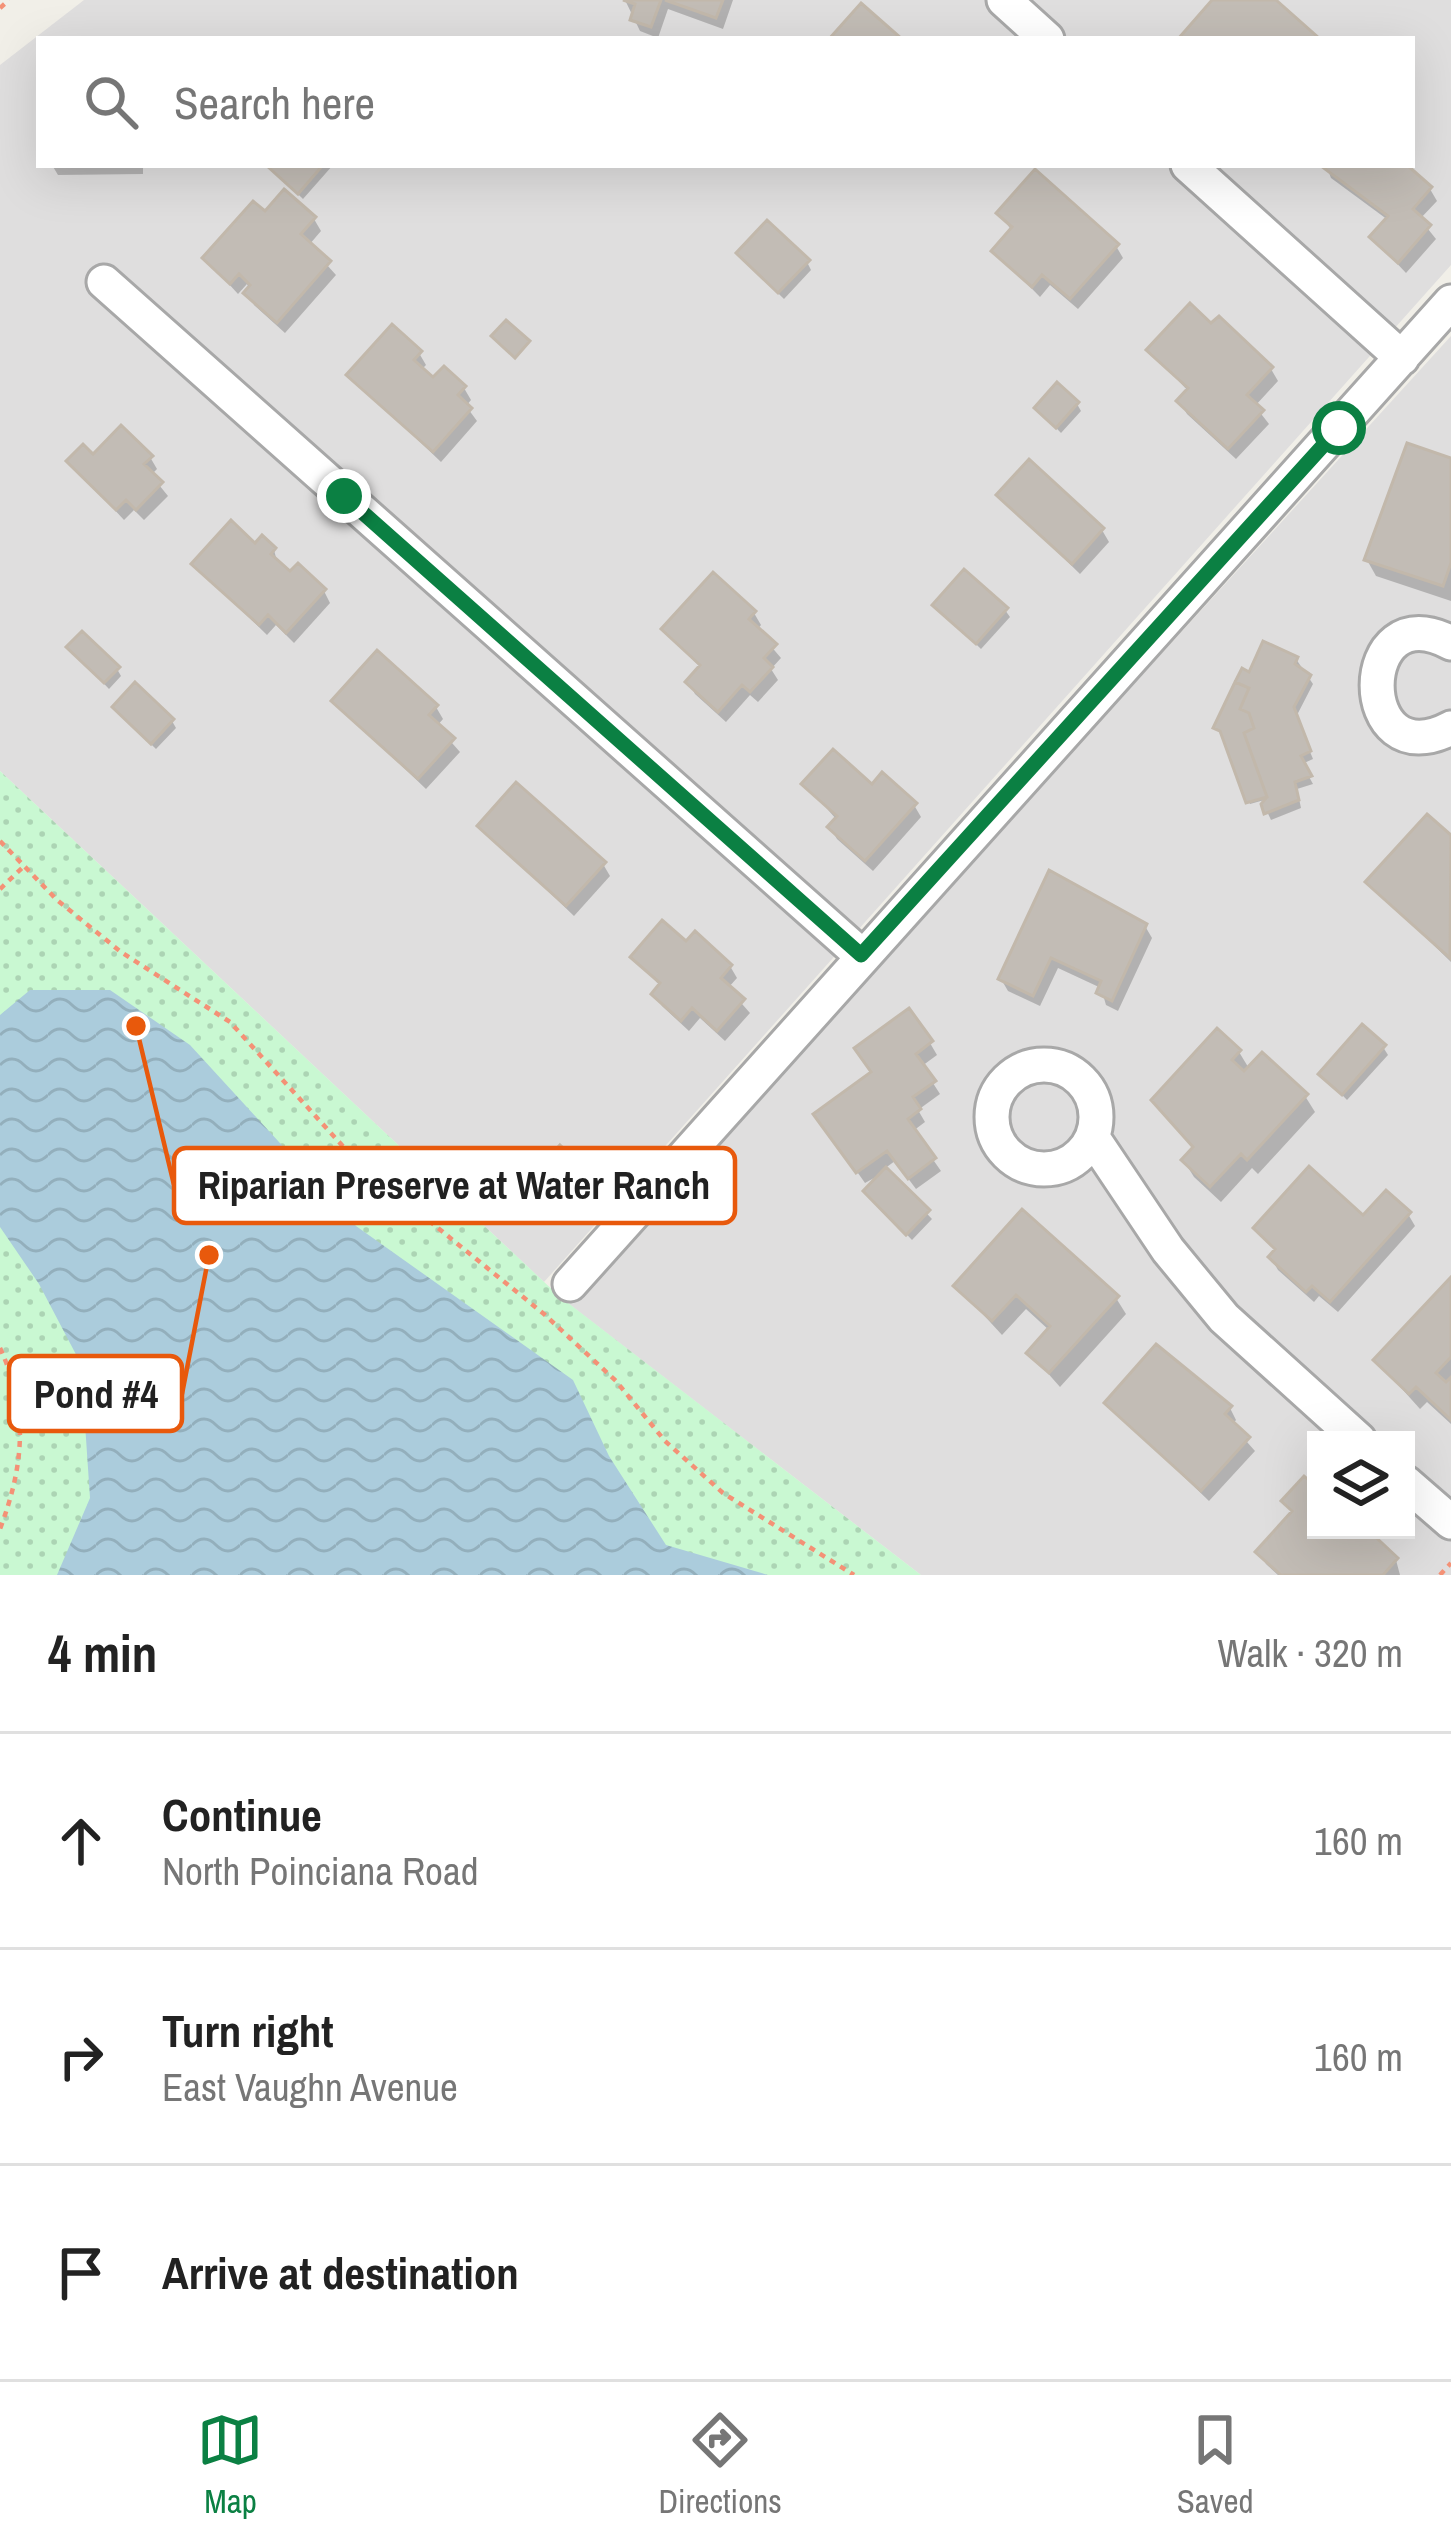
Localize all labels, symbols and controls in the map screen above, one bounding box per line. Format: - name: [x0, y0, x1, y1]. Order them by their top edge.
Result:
- search box: [36, 36, 1415, 168]
- icon: search: [78, 69, 144, 135]
- text: Search here: [174, 72, 375, 133]
- route start: [1312, 401, 1366, 455]
- route end: [317, 469, 371, 523]
- callout: Riparian Preserve at Water Ranch: [174, 1148, 735, 1223]
- text: Riparian Preserve at Water Ranch: [198, 1159, 710, 1211]
- callout: Pond #4: [9, 1356, 182, 1431]
- text: Pond #4: [34, 1368, 158, 1420]
- map controls: [1307, 1431, 1415, 1539]
- button: layers: [1307, 1431, 1415, 1539]
- text: 4 min: [48, 1619, 157, 1688]
- text: Walk · 320 m: [1218, 1627, 1403, 1679]
- text: Continue: [162, 1784, 322, 1845]
- icon: ahead: [48, 1808, 114, 1874]
- text: 160 m: [1314, 1815, 1403, 1867]
- text: North Poinciana Road: [162, 1845, 478, 1897]
- text: Turn right: [162, 2000, 334, 2061]
- icon: right: [48, 2024, 114, 2090]
- text: 160 m: [1314, 2031, 1403, 2083]
- text: East Vaughn Avenue: [162, 2061, 458, 2113]
- icon: arrive: [48, 2240, 114, 2306]
- text: Arrive at destination: [162, 2242, 519, 2303]
- tab: Map: [197, 2407, 263, 2523]
- tab: Directions: [658, 2407, 782, 2523]
- tab: Saved: [1177, 2407, 1253, 2523]

